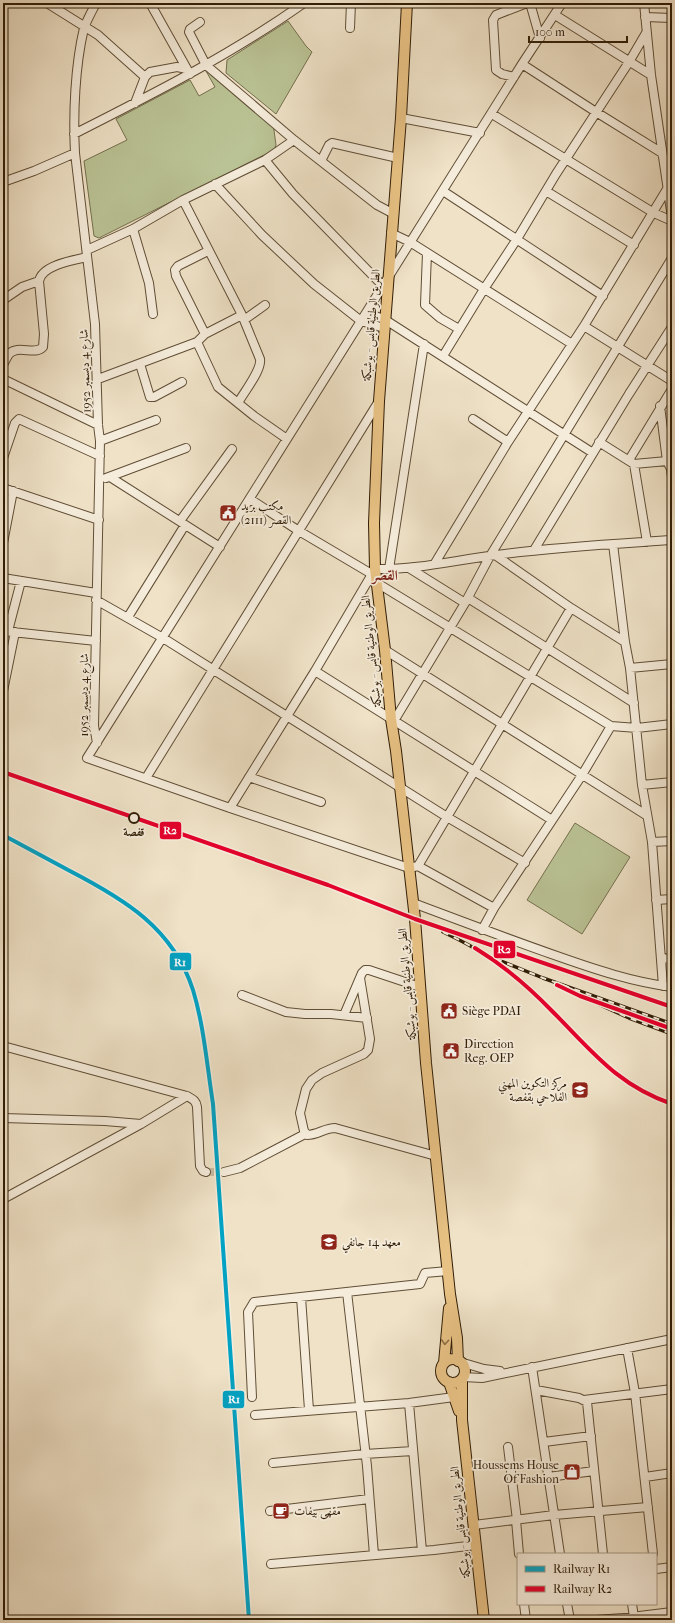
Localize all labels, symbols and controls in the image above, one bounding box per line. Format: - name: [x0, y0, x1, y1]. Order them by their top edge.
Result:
- scale bar: [529, 18, 627, 44]
- text: 100 m: [535, 25, 565, 39]
- street label: الطريق الوطنية قابس - بوشبكة: [359, 268, 385, 383]
- street label: شارع 4 ديسمبر 1952: [77, 329, 97, 413]
- place label: مكتب بريد القصر (2111): [241, 499, 292, 528]
- public building icon: مكتب بريد القصر (2111): [218, 503, 238, 523]
- district label: القصر: [370, 567, 398, 585]
- street label: الطريق الوطنية قابس - بوشبكة: [358, 594, 386, 708]
- street label: شارع 4 ديسمبر 1952: [77, 653, 95, 737]
- marker: قفصة: [128, 812, 140, 824]
- line badge: R2: [159, 821, 182, 840]
- text: R2: [163, 824, 177, 837]
- place label: قفصة: [123, 825, 145, 839]
- street label: الطريق الوطنية قابس - بوشبكة: [395, 927, 421, 1041]
- line badge: R2: [493, 940, 516, 959]
- text: R2: [497, 943, 511, 956]
- line badge: R1: [169, 952, 192, 971]
- text: R1: [174, 956, 186, 969]
- public building icon: Siège PDAI: [439, 1001, 459, 1021]
- place label: Siège PDAI: [462, 1004, 521, 1018]
- place label: Direction Reg. OEP: [464, 1037, 514, 1065]
- public building icon: Direction Reg. OEP: [441, 1041, 461, 1061]
- place label: مركز التكوين المهني الفلاحي بقفصة: [498, 1076, 567, 1107]
- school or university icon: مركز التكوين المهني الفلاحي بقفصة: [570, 1080, 590, 1100]
- school or university icon: معهد 14 جانفي: [319, 1232, 339, 1252]
- place label: معهد 14 جانفي: [342, 1235, 401, 1254]
- one-way arrow: [441, 1339, 450, 1345]
- line badge: R1: [222, 1390, 245, 1409]
- text: R1: [228, 1393, 240, 1406]
- place label: Houssems House Of Fashion: [473, 1458, 559, 1486]
- shop icon: Houssems House Of Fashion: [562, 1462, 582, 1482]
- street label: الطريق الوطنية قابس - بوشبكة: [447, 1465, 475, 1579]
- cafe icon: مقهى بيفات: [271, 1501, 291, 1521]
- place label: مقهى بيفات: [294, 1504, 341, 1520]
- legend: [517, 1553, 657, 1605]
- text: Railway R1: [553, 1562, 610, 1576]
- text: Railway R2: [553, 1582, 612, 1596]

